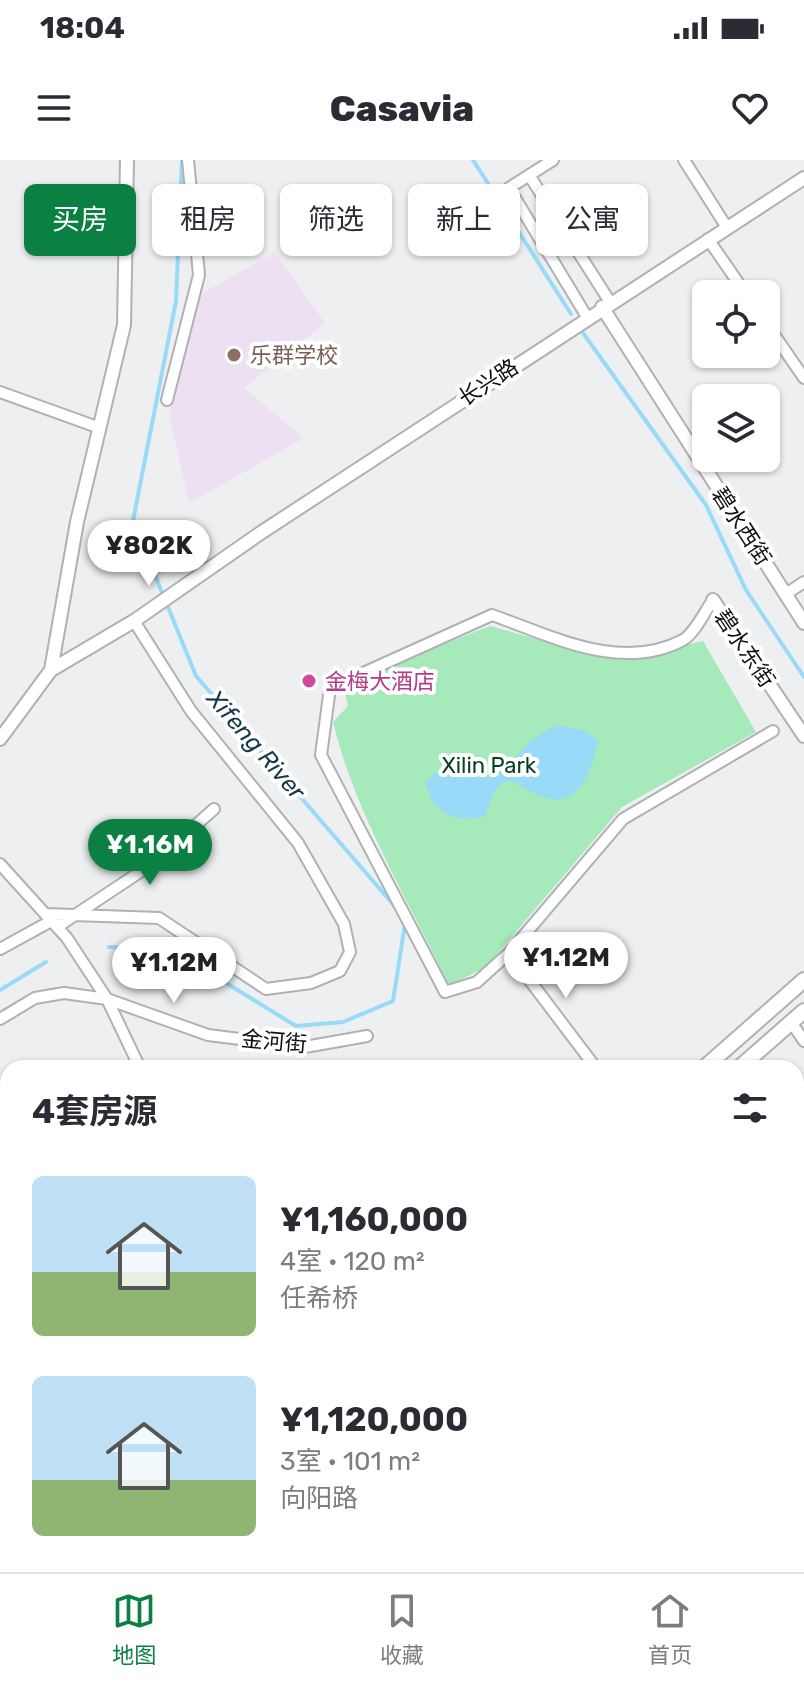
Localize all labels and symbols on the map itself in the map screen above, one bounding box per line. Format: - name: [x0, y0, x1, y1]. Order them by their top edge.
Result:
- place label: 乐群学校: [250, 342, 338, 369]
- marker: 乐群学校: [225, 346, 243, 364]
- street label: 长兴路: [453, 353, 523, 412]
- street label: 碧水西街: [706, 482, 777, 571]
- pin: ¥802K: [93, 520, 205, 588]
- street label: 碧水东街: [709, 604, 780, 692]
- place label: 金梅大酒店: [325, 668, 435, 695]
- marker: 金梅大酒店: [300, 672, 318, 690]
- water label: Xifeng River: [200, 684, 311, 806]
- park label: Xilin Park: [442, 752, 537, 779]
- pin: ¥1.16M: [85, 819, 215, 887]
- pin: ¥1.12M: [501, 932, 631, 1000]
- pin: ¥1.12M: [109, 937, 239, 1005]
- street label: 金河街: [240, 1025, 308, 1058]

